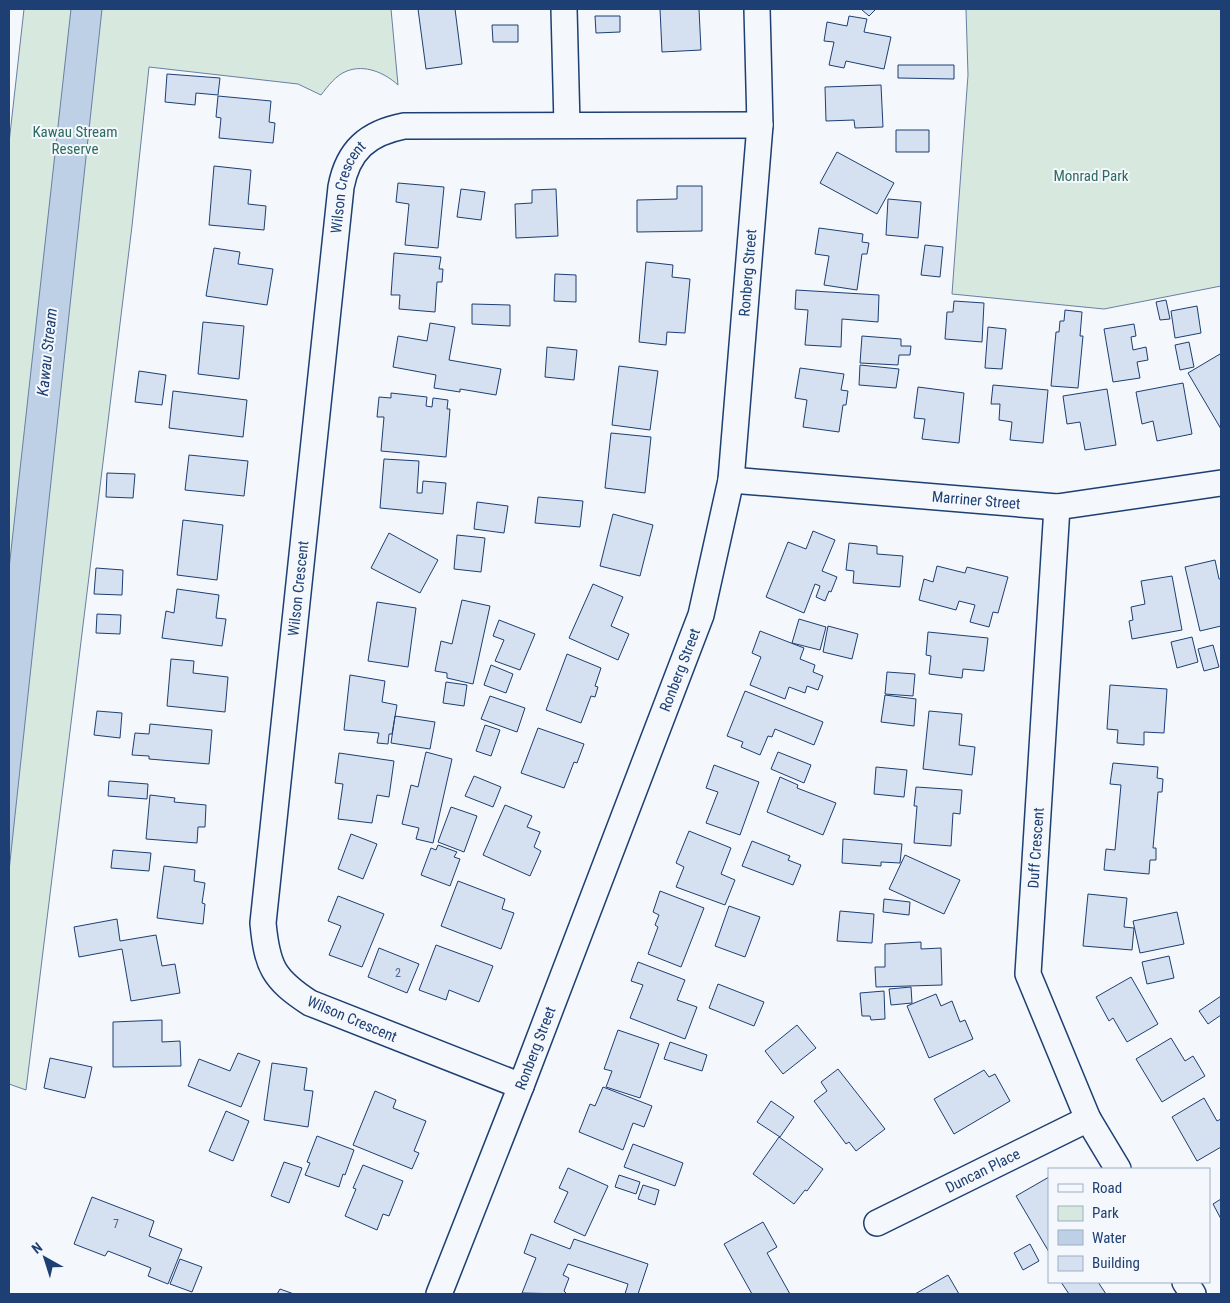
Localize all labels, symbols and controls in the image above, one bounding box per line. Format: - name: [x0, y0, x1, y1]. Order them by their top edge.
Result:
- park label: Kawau Stream Reserve: [32, 123, 118, 158]
- street label: Wilson Crescent: [327, 137, 369, 234]
- park label: Monrad Park: [1053, 167, 1129, 185]
- street label: Ronberg Street: [735, 228, 760, 317]
- water label: Kawau Stream: [33, 307, 61, 397]
- street label: Marriner Street: [931, 488, 1021, 513]
- street label: Wilson Crescent: [284, 540, 312, 637]
- street label: Ronberg Street: [656, 626, 704, 714]
- street label: Duff Crescent: [1024, 807, 1048, 889]
- house number: 2: [395, 966, 401, 980]
- street label: Wilson Crescent: [304, 992, 400, 1046]
- street label: Ronberg Street: [511, 1004, 559, 1092]
- street label: Duncan Place: [943, 1145, 1023, 1197]
- legend: [1048, 1168, 1210, 1283]
- text: Road: [1092, 1179, 1122, 1197]
- text: Park: [1092, 1204, 1119, 1222]
- house number: 7: [113, 1217, 119, 1231]
- text: Water: [1092, 1229, 1127, 1247]
- north arrow: [20, 1233, 70, 1283]
- text: N: [28, 1239, 45, 1257]
- text: Building: [1092, 1254, 1140, 1272]

